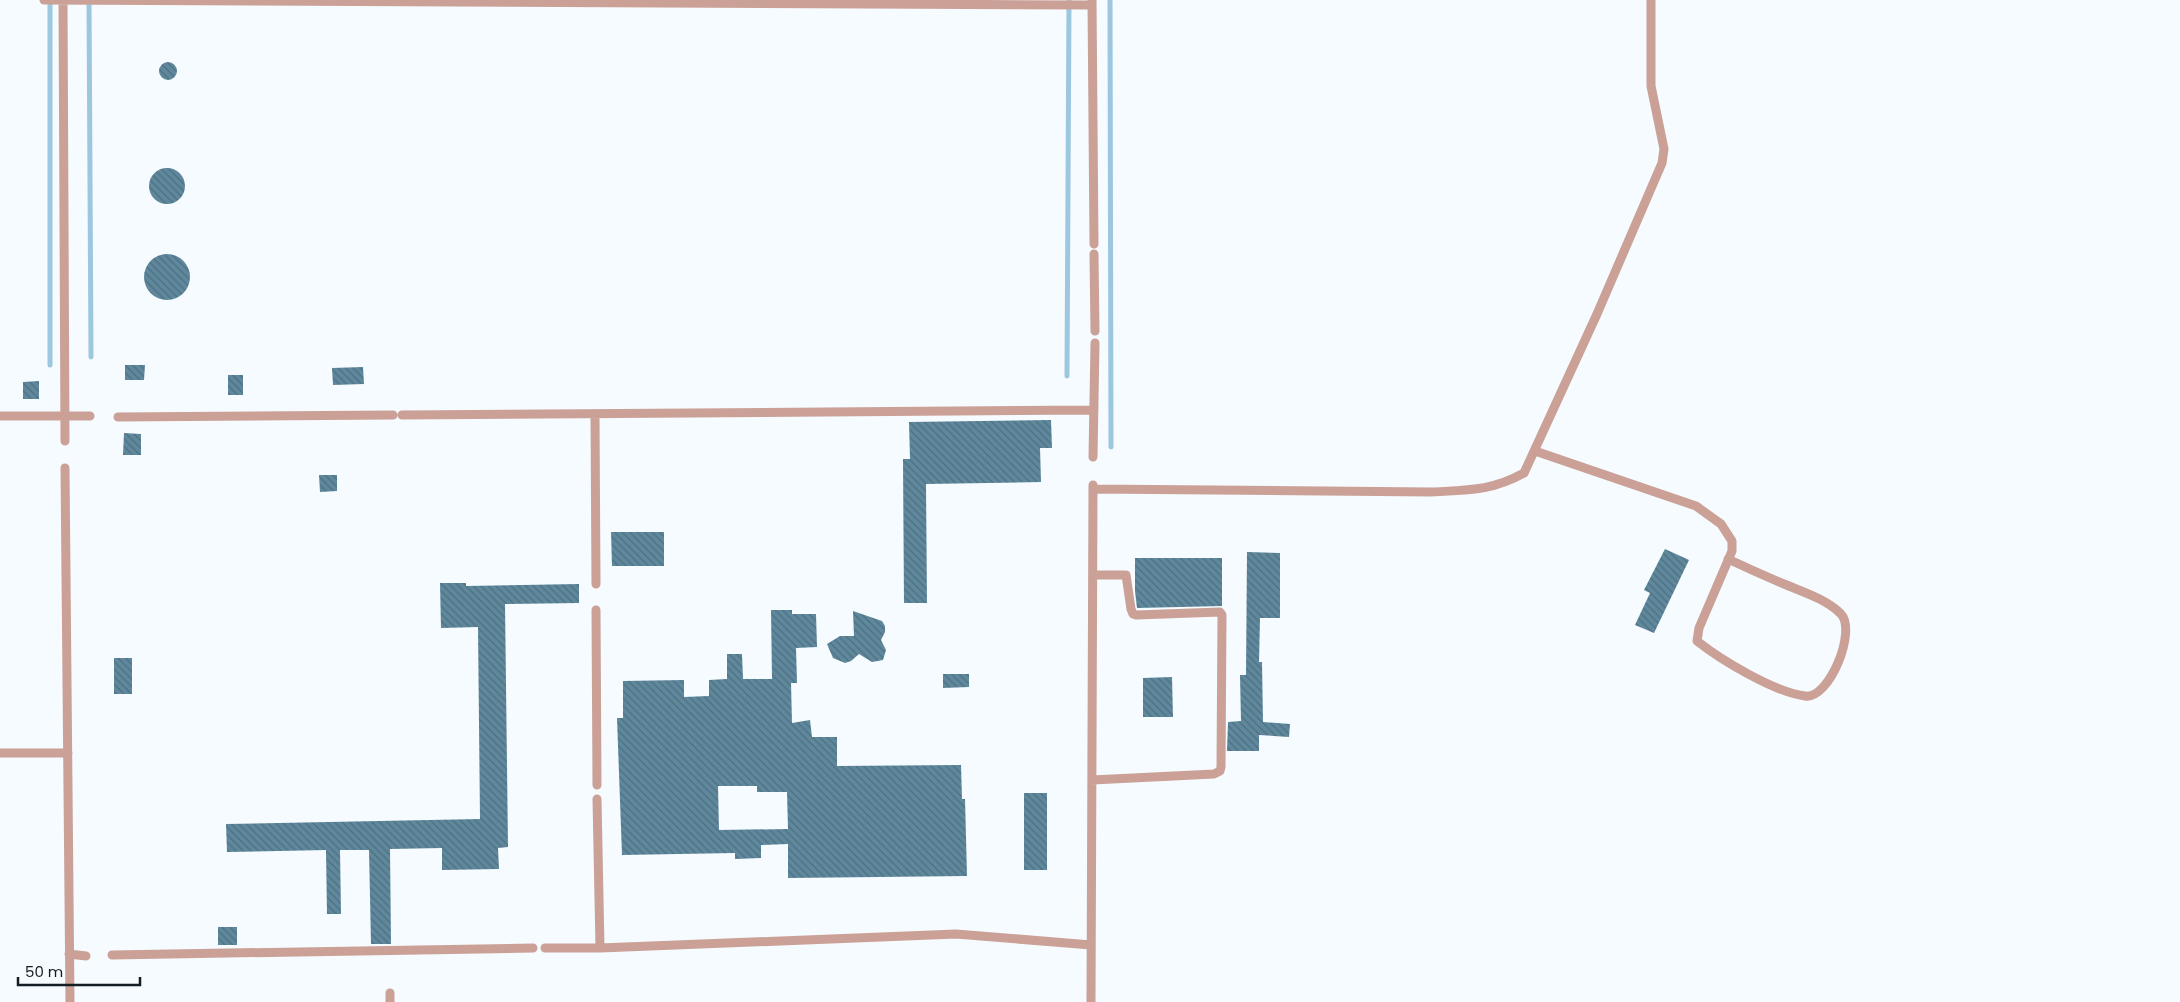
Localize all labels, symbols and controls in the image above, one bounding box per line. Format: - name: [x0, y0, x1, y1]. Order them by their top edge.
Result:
- scale bar: [18, 954, 140, 986]
- text: 50 m: [25, 961, 63, 982]

